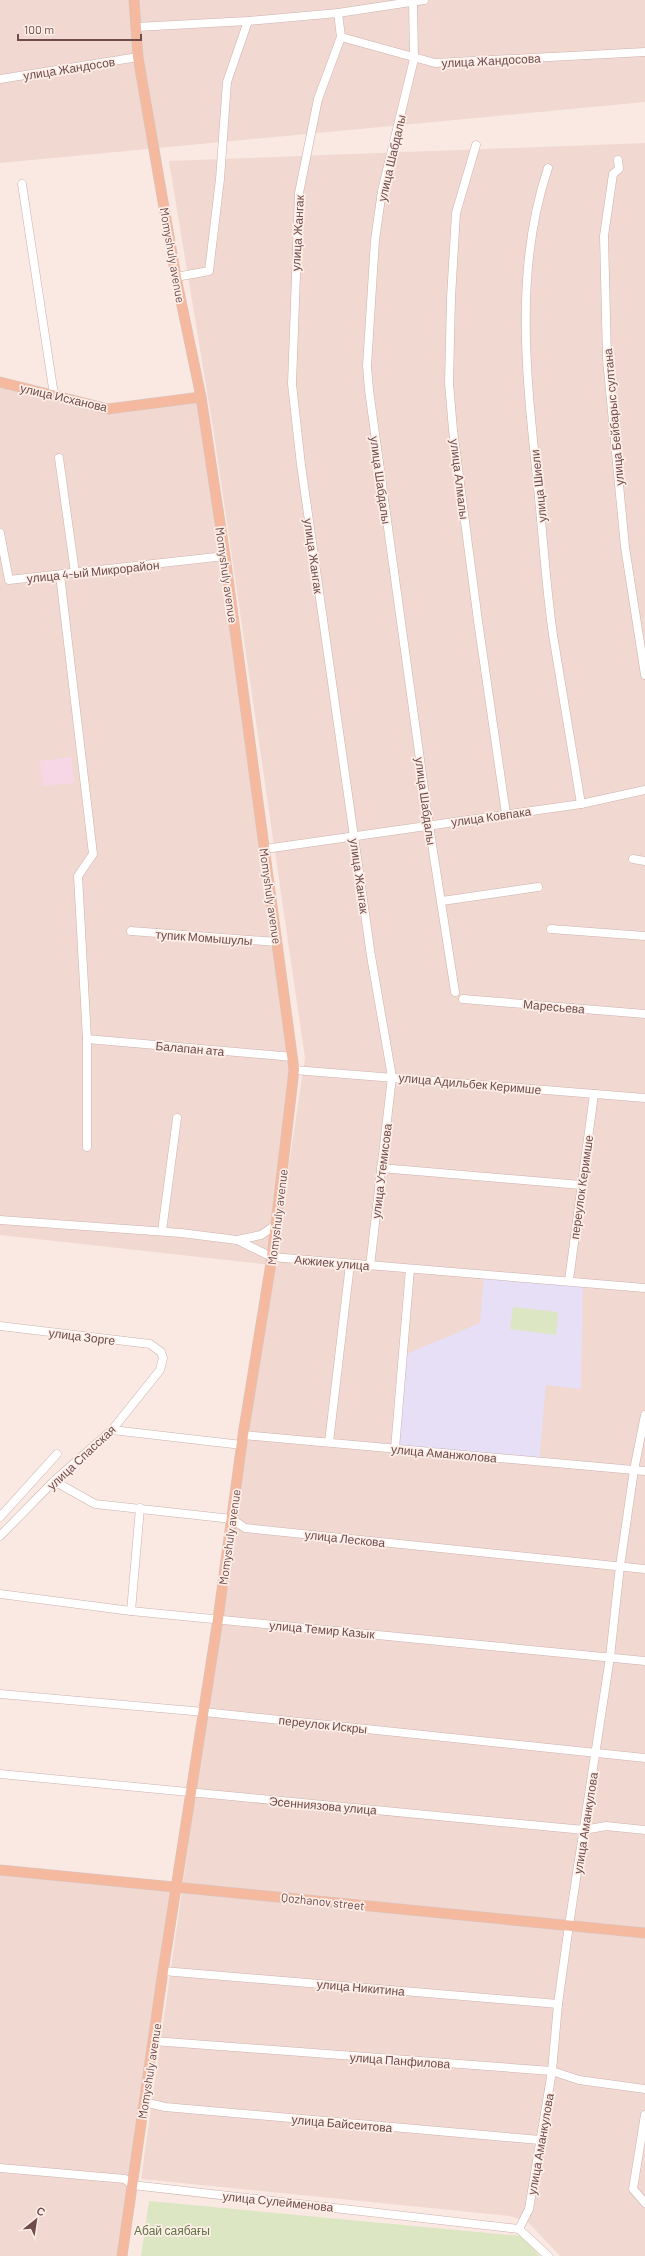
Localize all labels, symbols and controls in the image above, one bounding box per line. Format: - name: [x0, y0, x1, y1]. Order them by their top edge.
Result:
- scale bar: [18, 16, 141, 42]
- text: 100 m: [24, 22, 54, 36]
- street label: улица Жандосова: [441, 50, 541, 71]
- street label: улица Жандосов: [22, 54, 116, 83]
- street label: улица Шабдалы: [374, 113, 409, 203]
- street label: улица Жангак: [288, 194, 307, 271]
- street label: Momyshuly avenue: [158, 206, 188, 304]
- street label: улица Бейбарыс султана: [600, 347, 627, 486]
- street label: улица Исханова: [19, 380, 109, 415]
- street label: улица Шабдалы: [367, 435, 394, 525]
- street label: улица Алмалы: [447, 438, 472, 520]
- street label: улица Шиели: [527, 449, 550, 523]
- street label: улица Жангак: [301, 517, 326, 595]
- street label: Momyshuly avenue: [213, 526, 241, 624]
- street label: улица 4-ый Микрорайон: [26, 557, 160, 586]
- street label: улица Шабдалы: [412, 756, 439, 846]
- street label: улица Ковпака: [450, 803, 532, 830]
- street label: улица Жангак: [347, 837, 372, 915]
- street label: Momyshuly avenue: [257, 847, 285, 945]
- street label: тупик Момышулы: [155, 927, 253, 948]
- street label: Маресьева: [522, 996, 586, 1017]
- street label: Балапан ата: [155, 1038, 225, 1058]
- street label: улица Адильбек Керимше: [398, 1070, 542, 1097]
- street label: улица Утемисова: [368, 1122, 395, 1219]
- street label: переулок Керимше: [567, 1134, 596, 1240]
- street label: Momyshuly avenue: [264, 1168, 290, 1266]
- street label: Акжиек улица: [294, 1252, 370, 1273]
- street label: улица Зорге: [48, 1325, 116, 1348]
- street label: улица Спасская: [44, 1422, 119, 1493]
- street label: улица Аманжолова: [390, 1441, 498, 1466]
- street label: Momyshuly avenue: [215, 1488, 243, 1586]
- street label: улица Лескова: [304, 1527, 386, 1550]
- street label: улица Темир Казык: [269, 1617, 376, 1642]
- street label: переулок Искры: [278, 1712, 368, 1737]
- street label: улица Аманкулова: [570, 1771, 601, 1875]
- street label: Эсенниязова улица: [268, 1793, 378, 1818]
- street label: Qozhanov street: [281, 1890, 365, 1912]
- street label: улица Никитина: [316, 1976, 406, 1999]
- street label: Momyshuly avenue: [135, 2022, 163, 2120]
- street label: улица Панфилова: [349, 2050, 451, 2072]
- street label: улица Аманкулова: [524, 2092, 557, 2196]
- street label: улица Байсеитова: [291, 2112, 393, 2135]
- street label: улица Сулейменова: [222, 2188, 334, 2215]
- north arrow: [16, 2200, 56, 2240]
- text: С: [35, 2203, 48, 2219]
- park label: Абай саябағы: [134, 2223, 210, 2237]

